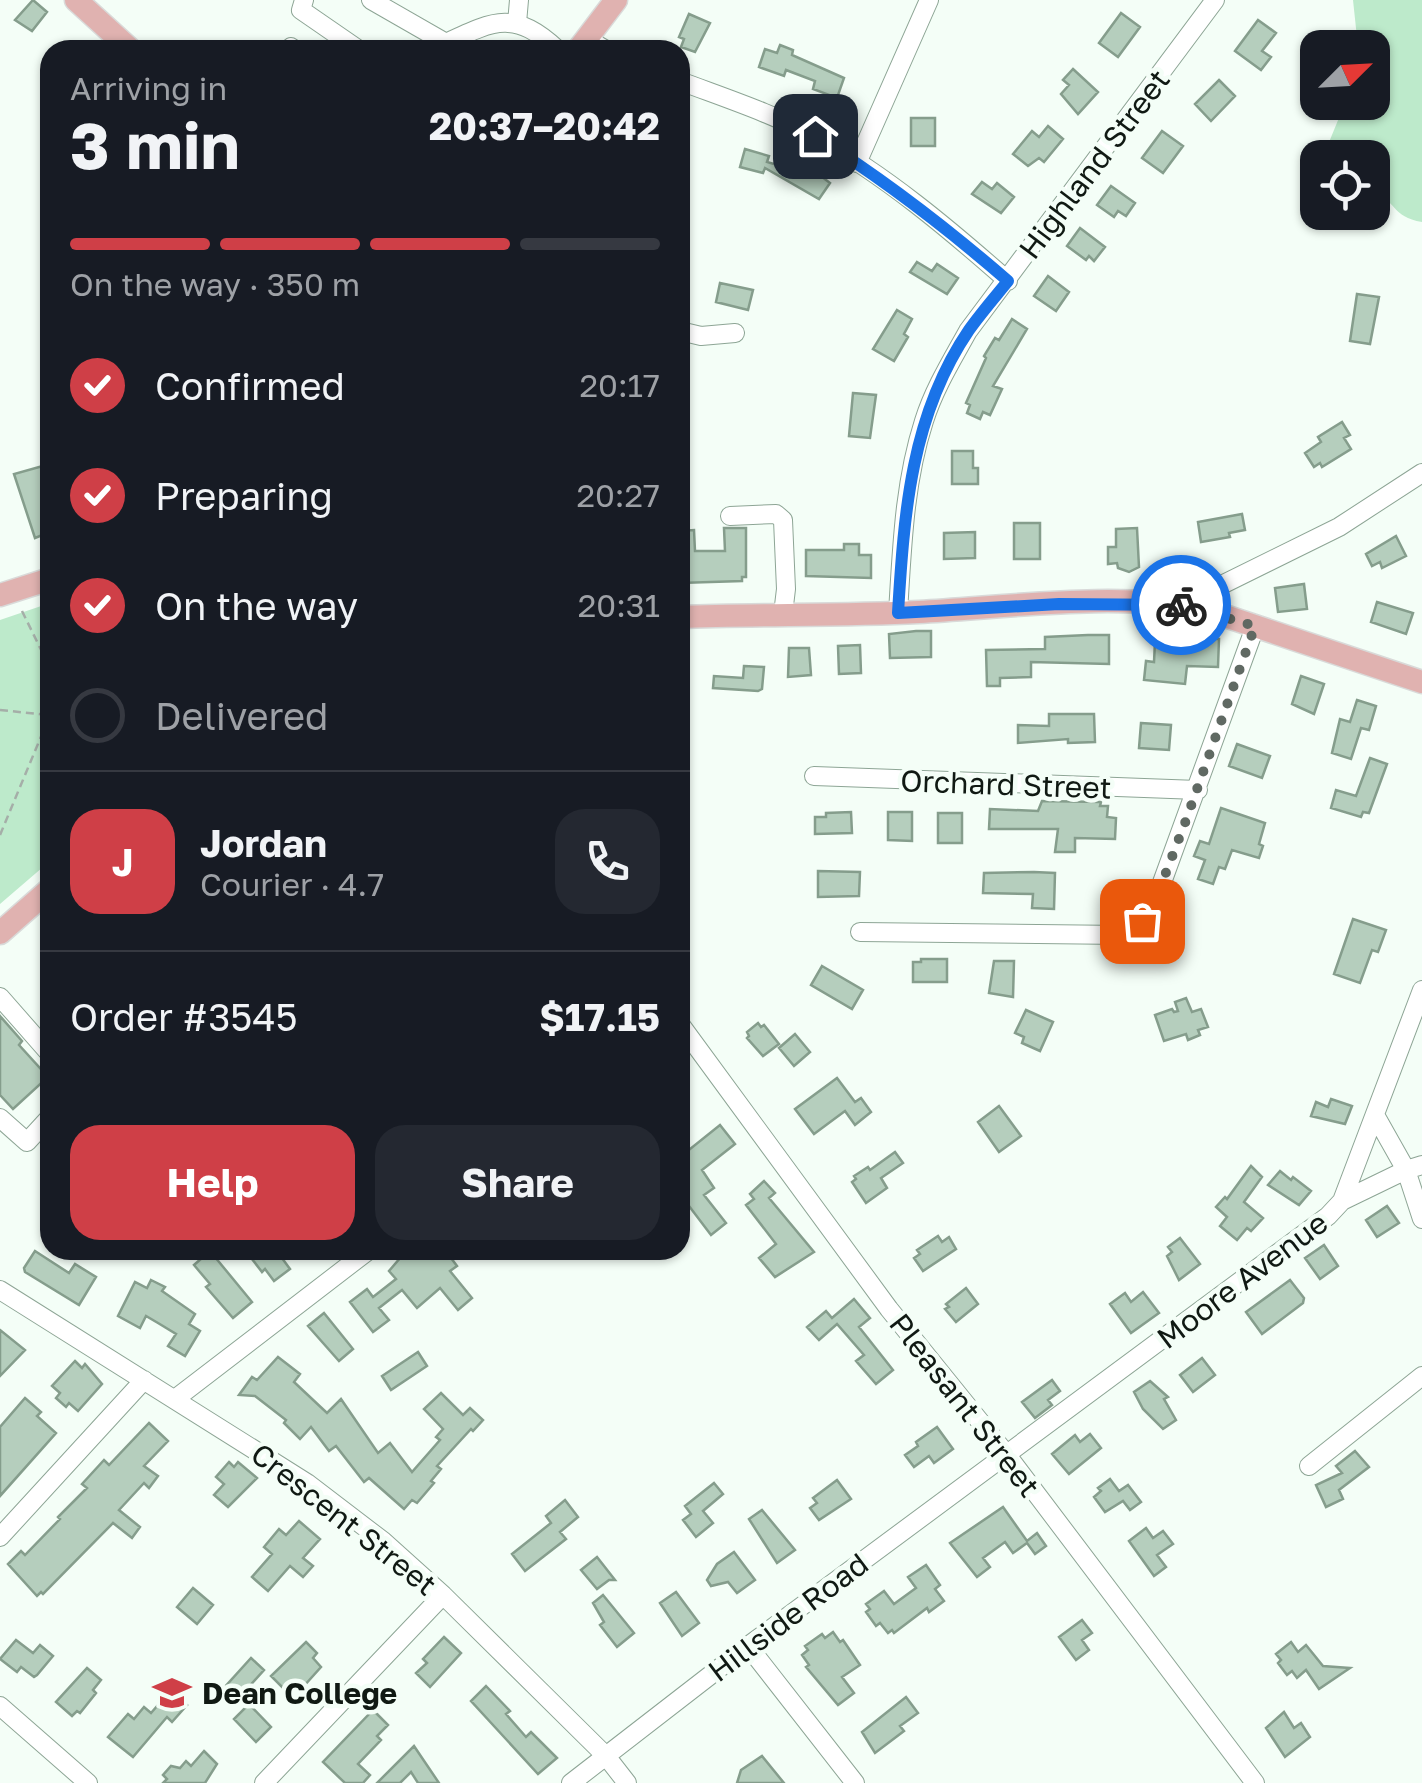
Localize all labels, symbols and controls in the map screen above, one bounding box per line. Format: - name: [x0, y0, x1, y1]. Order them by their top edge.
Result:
- north arrow: [1300, 30, 1390, 120]
- map controls: [1300, 30, 1390, 230]
- street label: Highland Street: [1011, 62, 1177, 266]
- text: Arriving in: [70, 69, 227, 107]
- pin: [773, 94, 858, 179]
- text: 20:37–20:42: [429, 103, 660, 148]
- text: 3 min: [70, 105, 240, 183]
- icon: home: [788, 109, 843, 164]
- button: locate: [1300, 140, 1390, 230]
- text: On the way · 350 m: [70, 265, 360, 303]
- icon: check: [70, 358, 125, 413]
- text: Confirmed: [155, 363, 345, 408]
- text: 20:17: [580, 366, 660, 404]
- icon: check: [70, 468, 125, 523]
- text: Preparing: [155, 473, 333, 518]
- text: 20:27: [576, 476, 660, 514]
- courier: [1131, 555, 1231, 655]
- icon: check: [70, 578, 125, 633]
- icon: bike: [1154, 578, 1209, 633]
- text: On the way: [155, 583, 358, 628]
- text: 20:31: [578, 586, 660, 624]
- text: Delivered: [155, 693, 328, 738]
- street label: Orchard Street: [900, 762, 1112, 806]
- button: phone: [555, 809, 660, 914]
- text: Jordan: [200, 820, 327, 865]
- text: J: [112, 839, 133, 884]
- text: Courier · 4.7: [200, 865, 384, 903]
- pin: [1100, 879, 1185, 964]
- icon: bag: [1115, 894, 1170, 949]
- text: Order #3545: [70, 994, 298, 1039]
- text: $17.15: [539, 994, 660, 1039]
- button: Help: [70, 1125, 355, 1240]
- button: Share: [375, 1125, 660, 1240]
- street label: Moore Avenue: [1150, 1204, 1334, 1356]
- street label: Pleasant Street: [882, 1306, 1048, 1504]
- street label: Crescent Street: [244, 1435, 444, 1603]
- street label: Hillside Road: [701, 1545, 875, 1689]
- school or university icon: Dean College: [151, 1672, 193, 1714]
- place label: Dean College: [202, 1675, 397, 1711]

